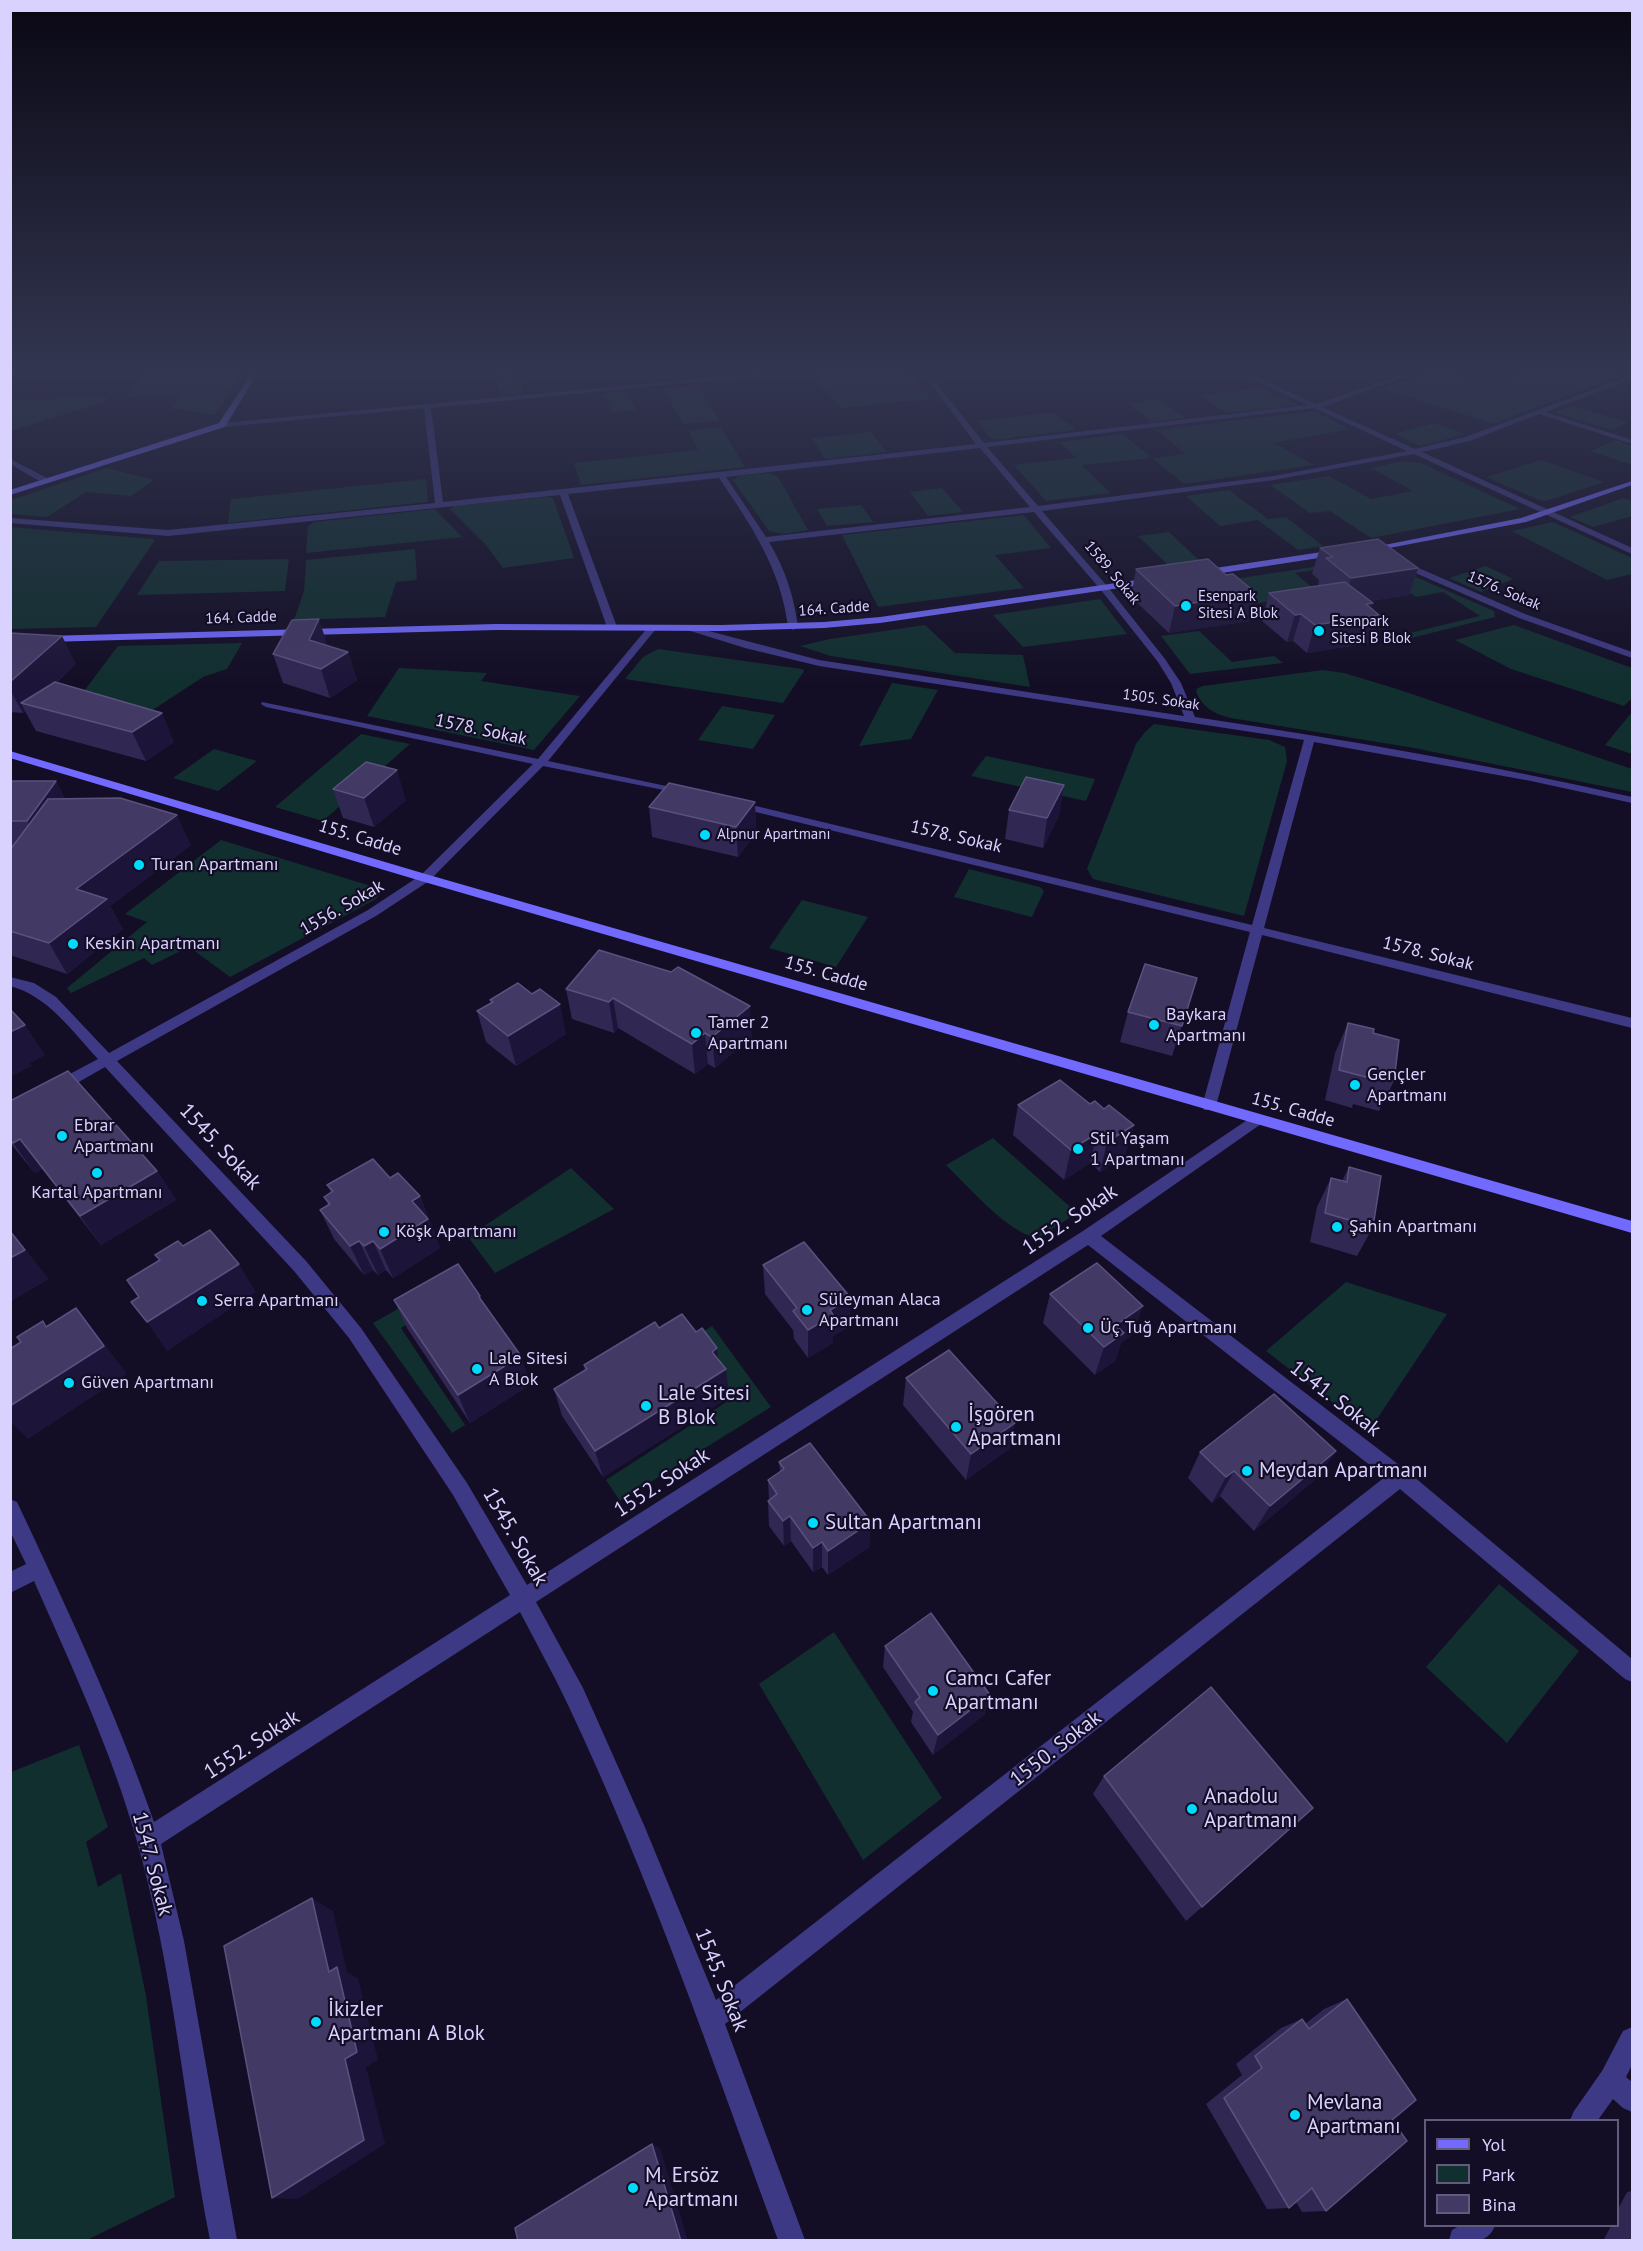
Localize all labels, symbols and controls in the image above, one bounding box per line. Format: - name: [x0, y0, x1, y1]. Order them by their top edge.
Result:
- street label: 1589. Sokak: [1080, 537, 1144, 609]
- street label: 1576. Sokak: [1465, 568, 1543, 614]
- place label: Esenpark Sitesi A Blok: [1198, 588, 1278, 623]
- street label: 164. Cadde: [798, 598, 870, 620]
- marker: Esenpark Sitesi A Blok: [1179, 599, 1193, 613]
- street label: 164. Cadde: [205, 608, 277, 628]
- place label: Esenpark Sitesi B Blok: [1331, 613, 1411, 648]
- marker: Esenpark Sitesi B Blok: [1312, 624, 1326, 638]
- street label: 1505. Sokak: [1121, 686, 1201, 714]
- street label: 1578. Sokak: [433, 710, 529, 750]
- street label: 155. Cadde: [316, 815, 404, 861]
- street label: 1578. Sokak: [908, 816, 1004, 858]
- place label: Alpnur Apartmanı: [717, 826, 830, 844]
- marker: Alpnur Apartmanı: [698, 828, 712, 842]
- place label: Turan Apartmanı: [151, 854, 279, 876]
- marker: Turan Apartmanı: [132, 858, 146, 872]
- street label: 1556. Sokak: [296, 875, 388, 941]
- street label: 1578. Sokak: [1380, 932, 1476, 976]
- place label: Keskin Apartmanı: [85, 933, 220, 955]
- marker: Keskin Apartmanı: [66, 937, 80, 951]
- street label: 155. Cadde: [782, 952, 870, 996]
- place label: Baykara Apartmanı: [1166, 1004, 1246, 1046]
- place label: Tamer 2 Apartmanı: [708, 1012, 788, 1054]
- marker: Baykara Apartmanı: [1147, 1018, 1161, 1032]
- marker: Tamer 2 Apartmanı: [689, 1026, 703, 1040]
- place label: Gençler Apartmanı: [1367, 1064, 1447, 1106]
- marker: Gençler Apartmanı: [1348, 1078, 1362, 1092]
- street label: 155. Cadde: [1249, 1088, 1337, 1132]
- street label: 1545. Sokak: [174, 1099, 266, 1195]
- place label: Ebrar Apartmanı: [74, 1115, 154, 1158]
- place label: Stil Yaşam 1 Apartmanı: [1090, 1128, 1185, 1170]
- marker: Ebrar Apartmanı: [55, 1129, 69, 1143]
- marker: Stil Yaşam 1 Apartmanı: [1071, 1142, 1085, 1156]
- marker: Kartal Apartmanı: [90, 1166, 104, 1180]
- street label: 1552. Sokak: [1018, 1179, 1122, 1261]
- place label: Kartal Apartmanı: [31, 1182, 163, 1204]
- place label: Şahin Apartmanı: [1349, 1216, 1477, 1238]
- marker: Şahin Apartmanı: [1330, 1220, 1344, 1234]
- place label: Köşk Apartmanı: [396, 1221, 517, 1243]
- marker: Köşk Apartmanı: [377, 1225, 391, 1239]
- place label: Süleyman Alaca Apartmanı: [819, 1289, 941, 1332]
- place label: Serra Apartmanı: [214, 1290, 339, 1312]
- marker: Serra Apartmanı: [195, 1294, 209, 1308]
- marker: Süleyman Alaca Apartmanı: [800, 1303, 814, 1317]
- place label: Üç Tuğ Apartmanı: [1100, 1317, 1237, 1339]
- marker: Üç Tuğ Apartmanı: [1081, 1321, 1095, 1335]
- place label: Lale Sitesi A Blok: [489, 1348, 568, 1390]
- street label: 1541. Sokak: [1284, 1356, 1386, 1442]
- marker: Lale Sitesi A Blok: [470, 1362, 484, 1376]
- place label: Güven Apartmanı: [81, 1372, 214, 1394]
- marker: Güven Apartmanı: [62, 1376, 76, 1390]
- place label: Lale Sitesi B Blok: [658, 1381, 750, 1431]
- marker: Lale Sitesi B Blok: [639, 1399, 653, 1413]
- place label: İşgören Apartmanı: [968, 1402, 1062, 1452]
- marker: İşgören Apartmanı: [949, 1420, 963, 1434]
- street label: 1552. Sokak: [610, 1443, 714, 1523]
- place label: Meydan Apartmanı: [1259, 1458, 1428, 1484]
- marker: Meydan Apartmanı: [1240, 1464, 1254, 1478]
- street label: 1545. Sokak: [477, 1484, 553, 1590]
- place label: Sultan Apartmanı: [825, 1510, 982, 1536]
- marker: Sultan Apartmanı: [806, 1516, 820, 1530]
- place label: Camcı Cafer Apartmanı: [945, 1666, 1051, 1716]
- marker: Camcı Cafer Apartmanı: [926, 1684, 940, 1698]
- street label: 1552. Sokak: [200, 1705, 304, 1785]
- street label: 1550. Sokak: [1005, 1706, 1107, 1792]
- place label: Anadolu Apartmanı: [1204, 1784, 1298, 1834]
- marker: Anadolu Apartmanı: [1185, 1802, 1199, 1816]
- street label: 1547. Sokak: [126, 1809, 178, 1919]
- street label: 1545. Sokak: [689, 1925, 753, 2035]
- place label: İkizler Apartmanı A Blok: [328, 1997, 485, 2047]
- marker: İkizler Apartmanı A Blok: [309, 2015, 323, 2029]
- place label: Mevlana Apartmanı: [1307, 2090, 1401, 2140]
- marker: Mevlana Apartmanı: [1288, 2108, 1302, 2122]
- legend: [1424, 2119, 1619, 2227]
- text: Yol: [1482, 2133, 1505, 2156]
- place label: M. Ersöz Apartmanı: [645, 2163, 739, 2213]
- text: Park: [1482, 2163, 1515, 2186]
- marker: M. Ersöz Apartmanı: [626, 2181, 640, 2195]
- text: Bina: [1482, 2193, 1516, 2216]

